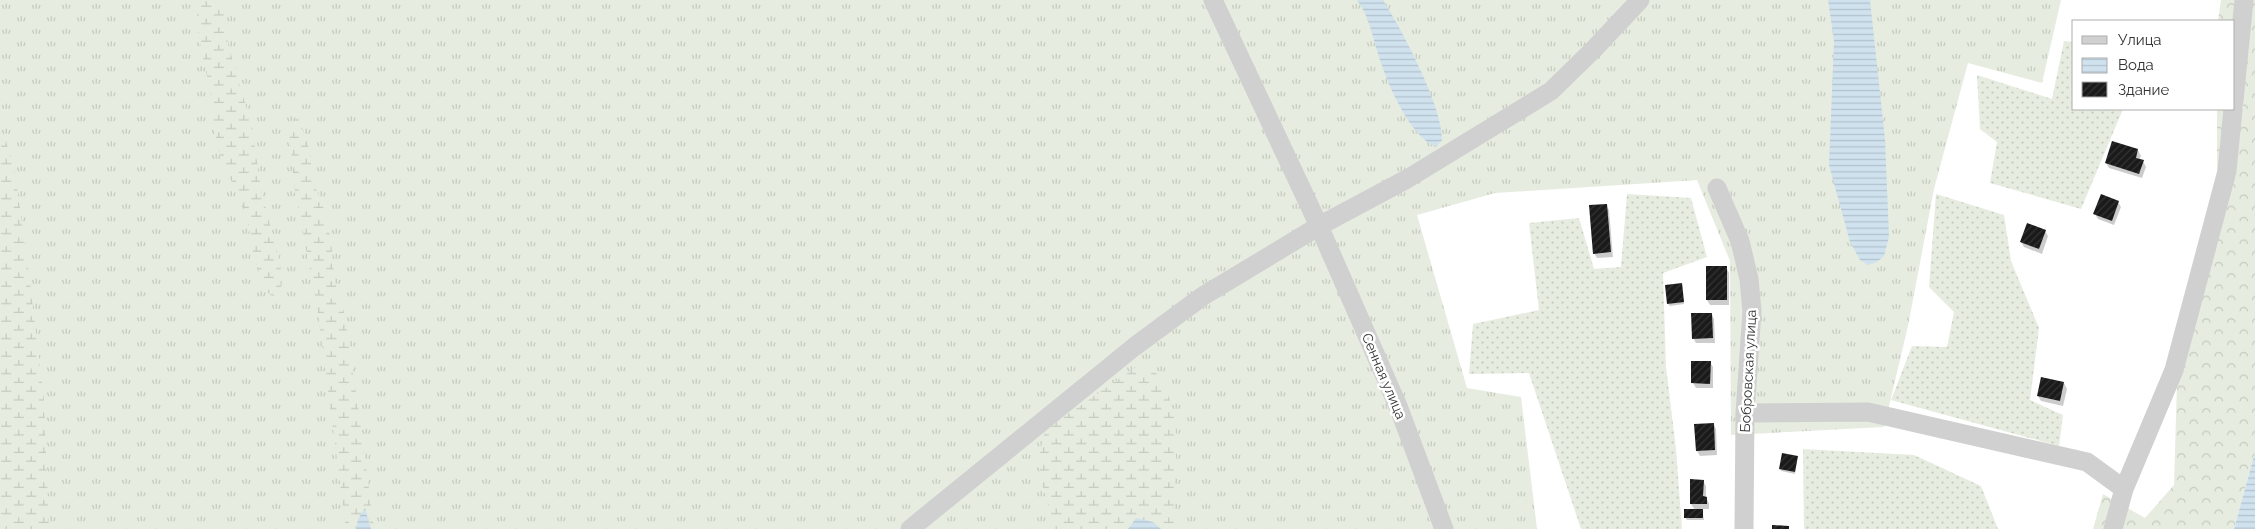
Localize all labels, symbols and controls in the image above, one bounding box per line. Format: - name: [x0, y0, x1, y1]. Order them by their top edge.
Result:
- legend: [2072, 20, 2235, 110]
- text: Улица: [2118, 31, 2162, 49]
- text: Вода: [2118, 56, 2154, 74]
- text: Здание: [2118, 81, 2170, 99]
- street label: Бобровская улица: [1737, 309, 1759, 433]
- street label: Сенная улица: [1359, 331, 1409, 421]

